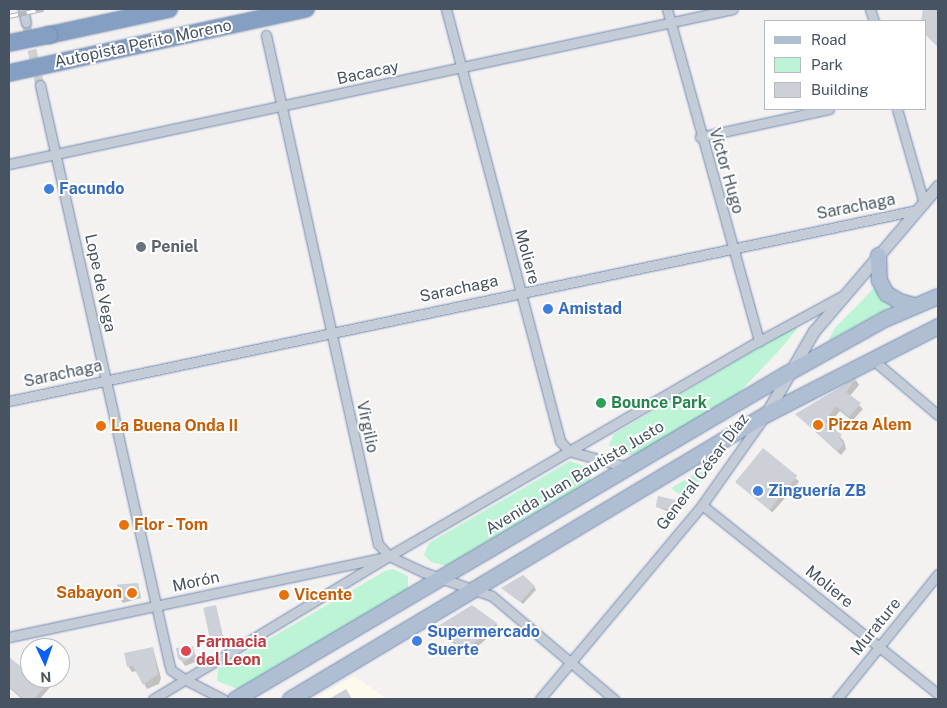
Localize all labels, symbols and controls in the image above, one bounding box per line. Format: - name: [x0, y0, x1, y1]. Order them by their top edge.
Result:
- street label: Autopista Perito Moreno: [53, 16, 233, 72]
- legend: [764, 20, 927, 110]
- text: Road: [811, 31, 847, 48]
- text: Park: [811, 56, 843, 73]
- street label: Bacacay: [335, 57, 401, 89]
- text: Building: [811, 81, 869, 98]
- street label: Víctor Hugo: [705, 126, 747, 216]
- place label: Facundo: [59, 179, 124, 199]
- marker: Facundo: [43, 183, 55, 195]
- street label: Sarachaga: [815, 190, 897, 224]
- street label: Moliere: [510, 227, 544, 287]
- street label: Lope de Vega: [80, 232, 120, 334]
- place label: Peniel: [151, 237, 199, 257]
- marker: Peniel: [135, 241, 147, 253]
- street label: Sarachaga: [418, 271, 500, 307]
- place label: Amistad: [558, 299, 622, 319]
- marker: Amistad: [542, 303, 554, 315]
- street label: Sarachaga: [22, 356, 104, 392]
- place label: Bounce Park: [611, 393, 707, 413]
- marker: Bounce Park: [595, 397, 607, 409]
- street label: Virgilio: [352, 399, 382, 455]
- street label: General César Díaz: [653, 410, 753, 534]
- place label: Pizza Alem: [828, 415, 912, 435]
- place label: La Buena Onda II: [111, 416, 238, 436]
- street label: Avenida Juan Bautista Justo: [482, 417, 668, 539]
- marker: Pizza Alem: [812, 419, 824, 431]
- marker: La Buena Onda II: [95, 420, 107, 432]
- place label: Zinguería ZB: [768, 481, 866, 501]
- marker: Zinguería ZB: [752, 485, 764, 497]
- place label: Flor - Tom: [134, 515, 210, 535]
- marker: Flor - Tom: [118, 519, 130, 531]
- street label: Moliere: [801, 562, 857, 612]
- street label: Morón: [171, 568, 221, 596]
- place label: Sabayon: [56, 583, 122, 603]
- place label: Vicente: [294, 585, 352, 605]
- marker: Sabayon: [126, 587, 138, 599]
- marker: Vicente: [278, 589, 290, 601]
- street label: Murature: [847, 594, 905, 660]
- place label: Supermercado Suerte: [427, 622, 540, 660]
- place label: Farmacia del Leon: [196, 632, 267, 670]
- marker: Supermercado Suerte: [411, 635, 423, 647]
- north arrow: [20, 638, 70, 688]
- marker: Farmacia del Leon: [180, 645, 192, 657]
- text: N: [40, 669, 52, 685]

